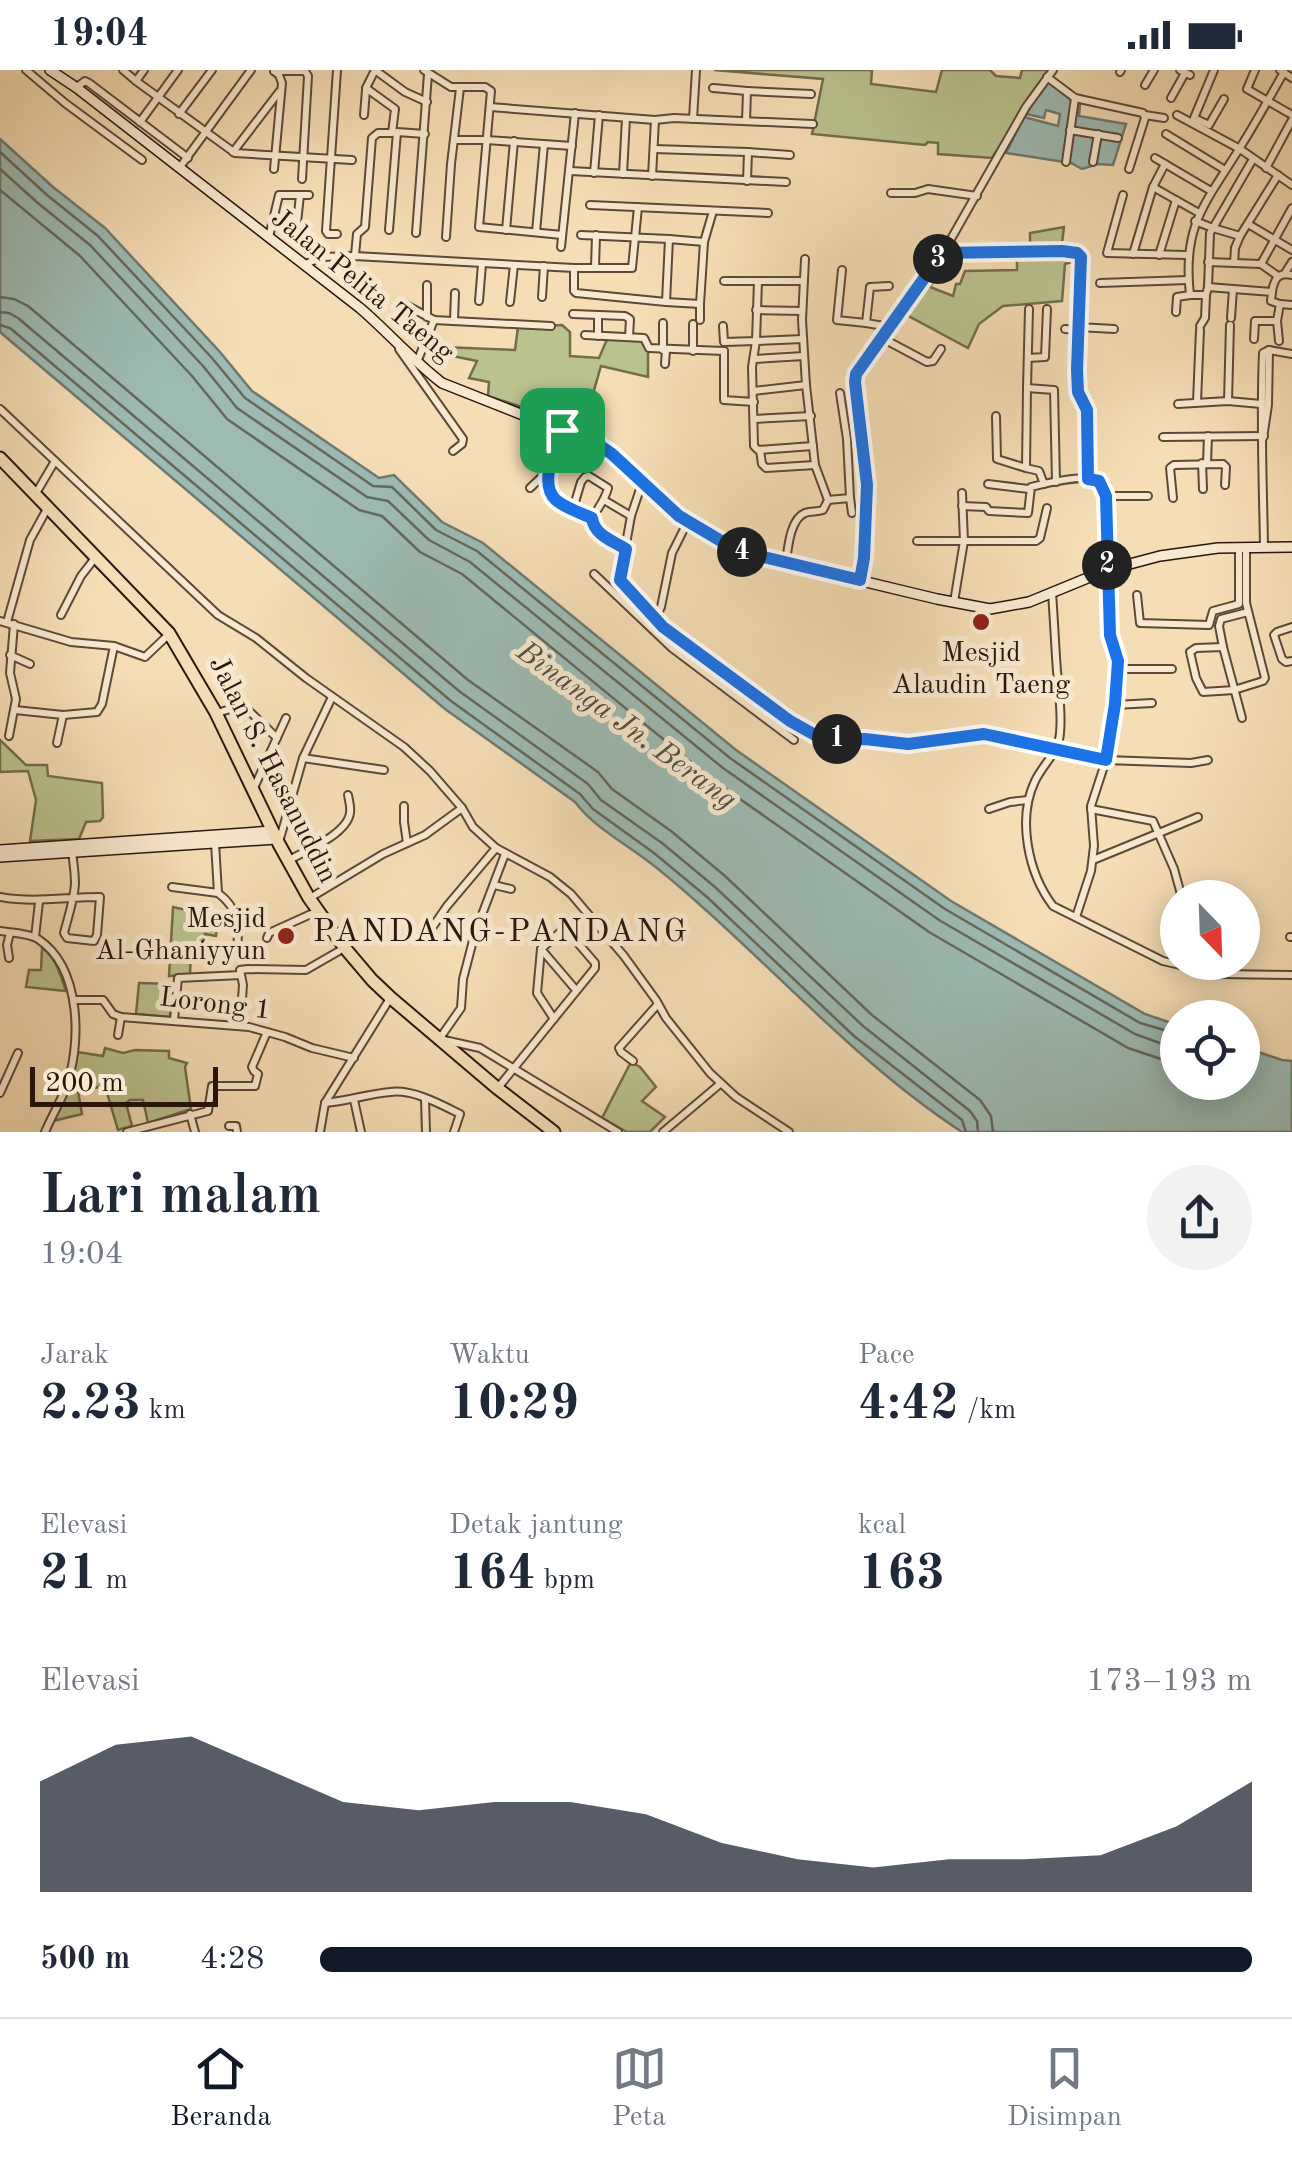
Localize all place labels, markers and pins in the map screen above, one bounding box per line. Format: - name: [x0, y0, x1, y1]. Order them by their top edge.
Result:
- pin: 3: [913, 234, 963, 284]
- pin: [520, 388, 605, 473]
- pin: 4: [717, 527, 767, 577]
- pin: 2: [1082, 540, 1132, 590]
- marker: Mesjid Alaudin Taeng: [970, 611, 992, 633]
- place label: Mesjid Alaudin Taeng: [892, 640, 1070, 700]
- pin: 1: [812, 714, 862, 764]
- place label: Mesjid Al-Ghaniyyun: [95, 906, 266, 966]
- marker: Mesjid Al-Ghaniyyun: [275, 925, 297, 947]

